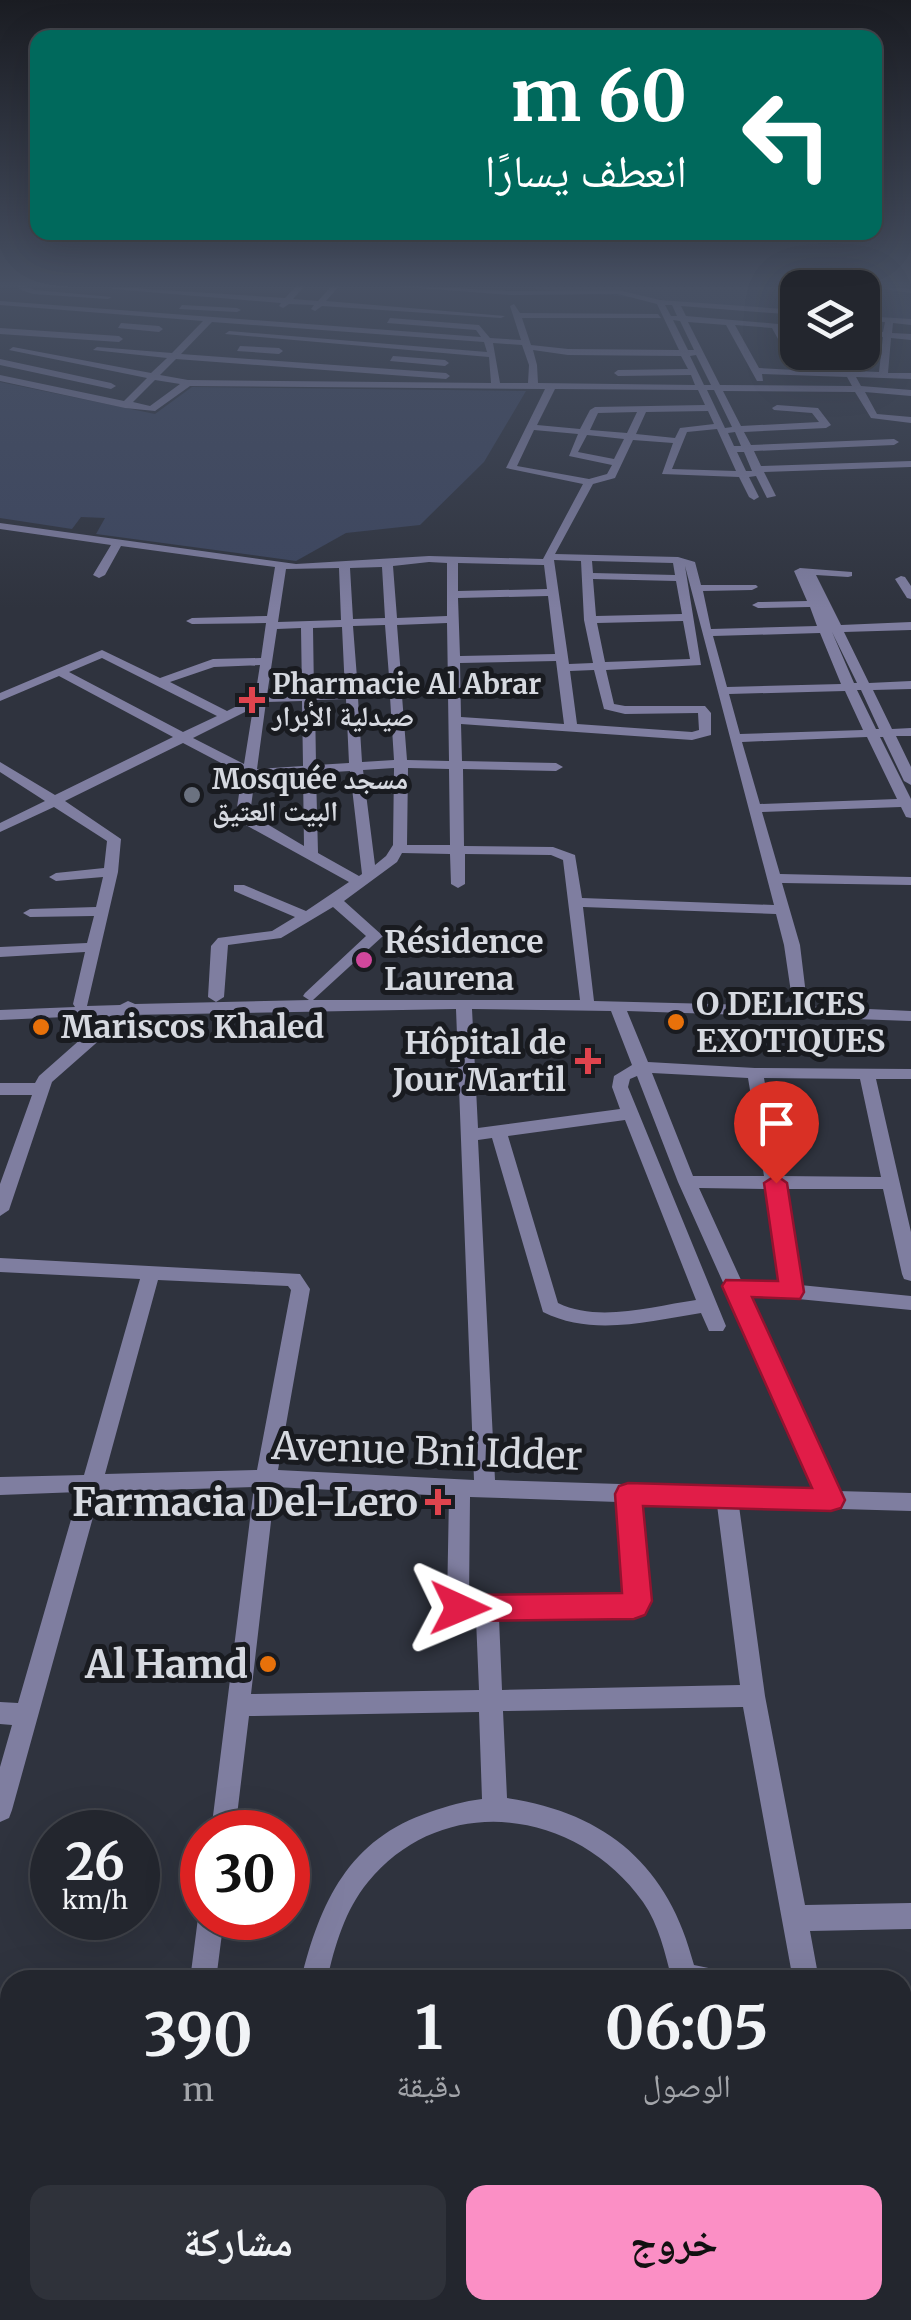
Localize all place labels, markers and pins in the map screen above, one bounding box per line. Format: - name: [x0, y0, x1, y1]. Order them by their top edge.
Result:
- place label: Pharmacie Al Abrar صيدلية الأبرار: [271, 666, 541, 734]
- marker: Pharmacie Al Abrar صيدلية الأبرار: [241, 689, 263, 711]
- place label: Mosquée مسجد البيت العتيق: [212, 761, 408, 829]
- marker: Mosquée مسجد البيت العتيق: [181, 784, 203, 806]
- place label: Résidence Laurena: [384, 922, 544, 999]
- marker: Résidence Laurena: [353, 949, 375, 971]
- place label: O DELICES EXOTIQUES: [696, 984, 885, 1061]
- place label: Mariscos Khaled: [61, 1007, 324, 1047]
- marker: O DELICES EXOTIQUES: [665, 1011, 687, 1033]
- marker: Mariscos Khaled: [30, 1016, 52, 1038]
- place label: Hôpital de Jour Martil: [392, 1023, 566, 1100]
- marker: Hôpital de Jour Martil: [575, 1048, 601, 1074]
- pin: [734, 1081, 819, 1184]
- place label: Farmacia Del-Lero: [72, 1479, 418, 1526]
- marker: Farmacia Del-Lero: [427, 1491, 449, 1513]
- place label: Al Hamd: [84, 1641, 248, 1688]
- marker: Al Hamd: [257, 1653, 279, 1675]

